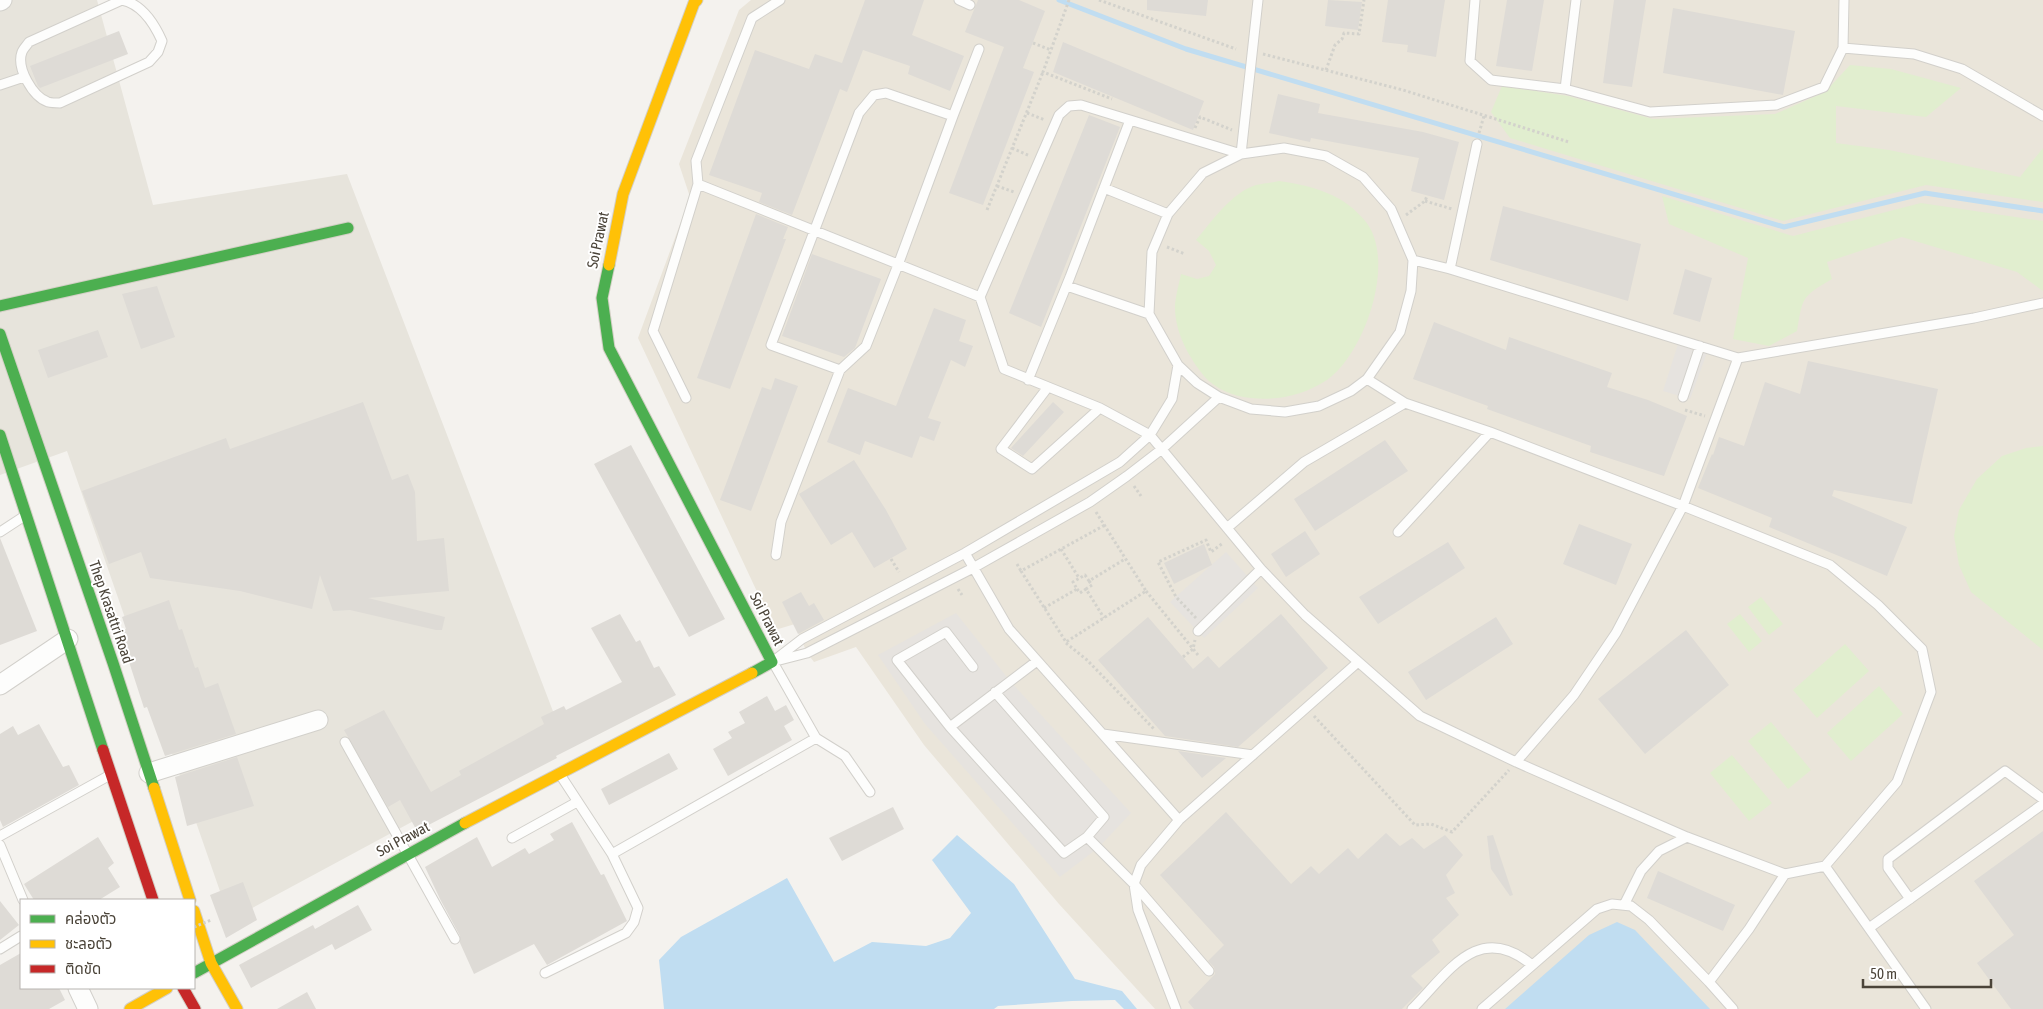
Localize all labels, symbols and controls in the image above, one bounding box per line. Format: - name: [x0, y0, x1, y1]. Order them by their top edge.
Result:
- street label: Soi Prawat: [583, 210, 612, 270]
- street label: Thep Krasattri Road: [86, 558, 137, 665]
- street label: Soi Prawat: [747, 589, 788, 648]
- street label: Soi Prawat: [373, 818, 432, 860]
- legend: [20, 899, 195, 989]
- text: คล่องตัว: [65, 910, 116, 927]
- text: ชะลอตัว: [65, 935, 112, 952]
- scale bar: [1863, 956, 1990, 988]
- text: ติดขัด: [65, 960, 101, 977]
- text: 50 m: [1870, 965, 1897, 982]

